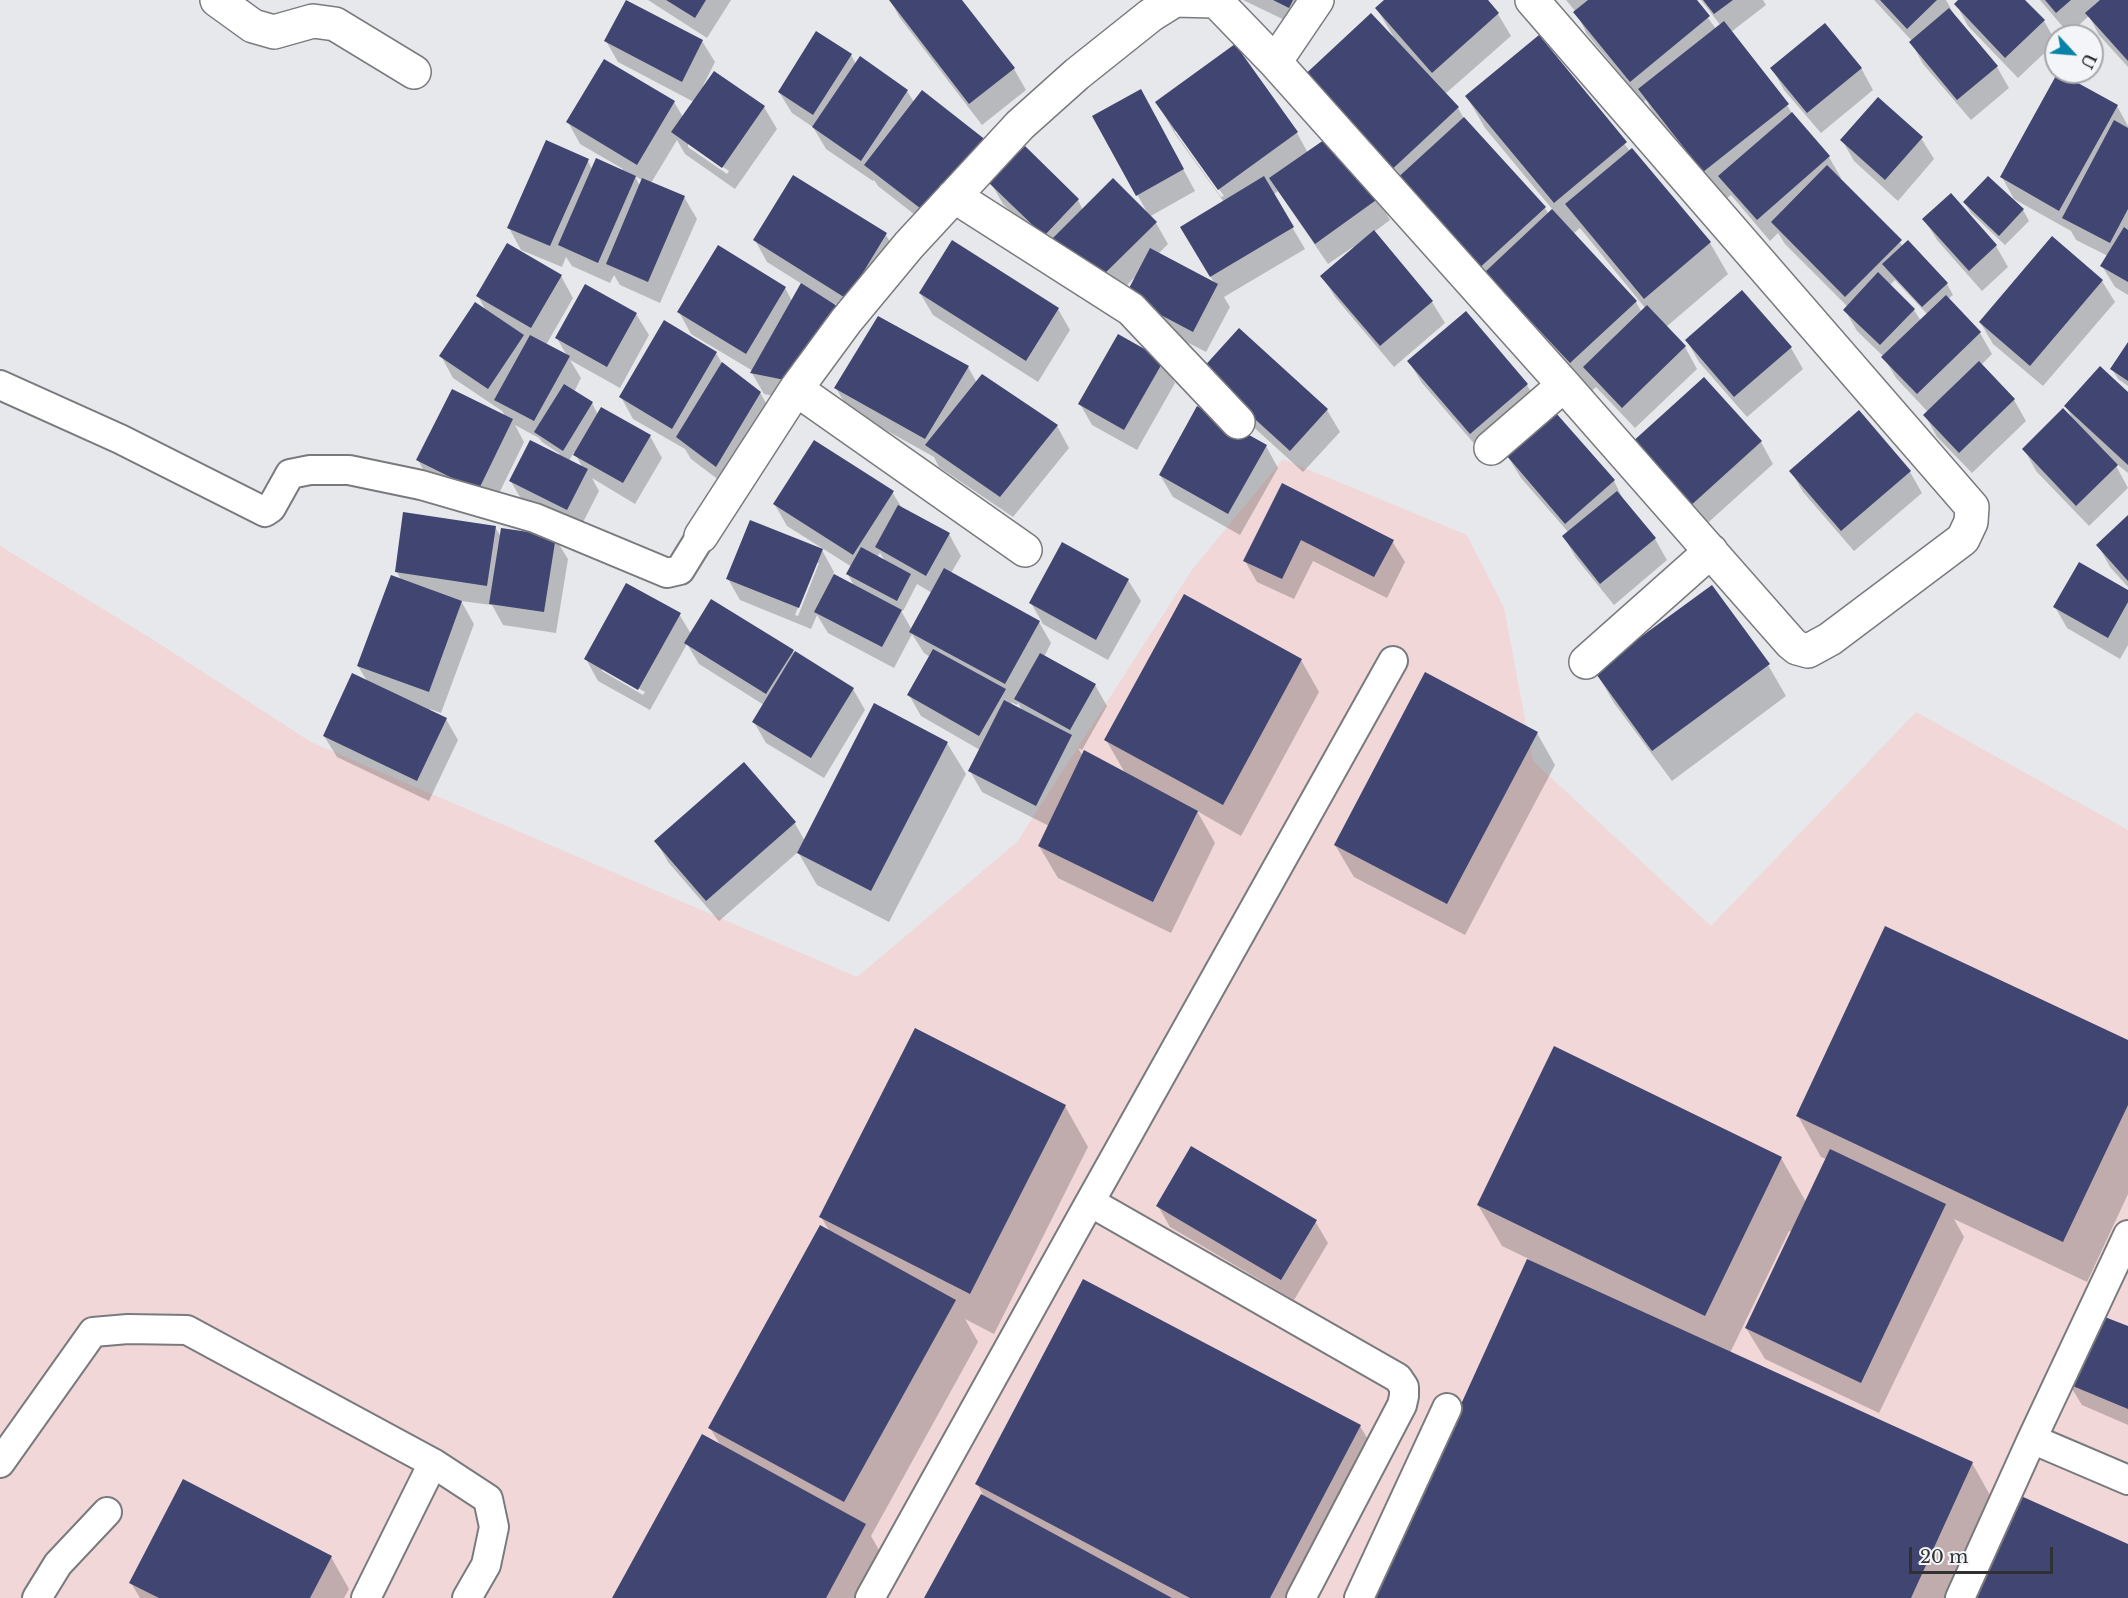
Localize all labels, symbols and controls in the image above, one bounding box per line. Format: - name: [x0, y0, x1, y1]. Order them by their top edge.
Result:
- north arrow: [2044, 24, 2104, 84]
- text: U: [2076, 50, 2100, 72]
- scale bar: [1912, 1535, 2056, 1573]
- text: 20 m: [1920, 1546, 1968, 1568]

